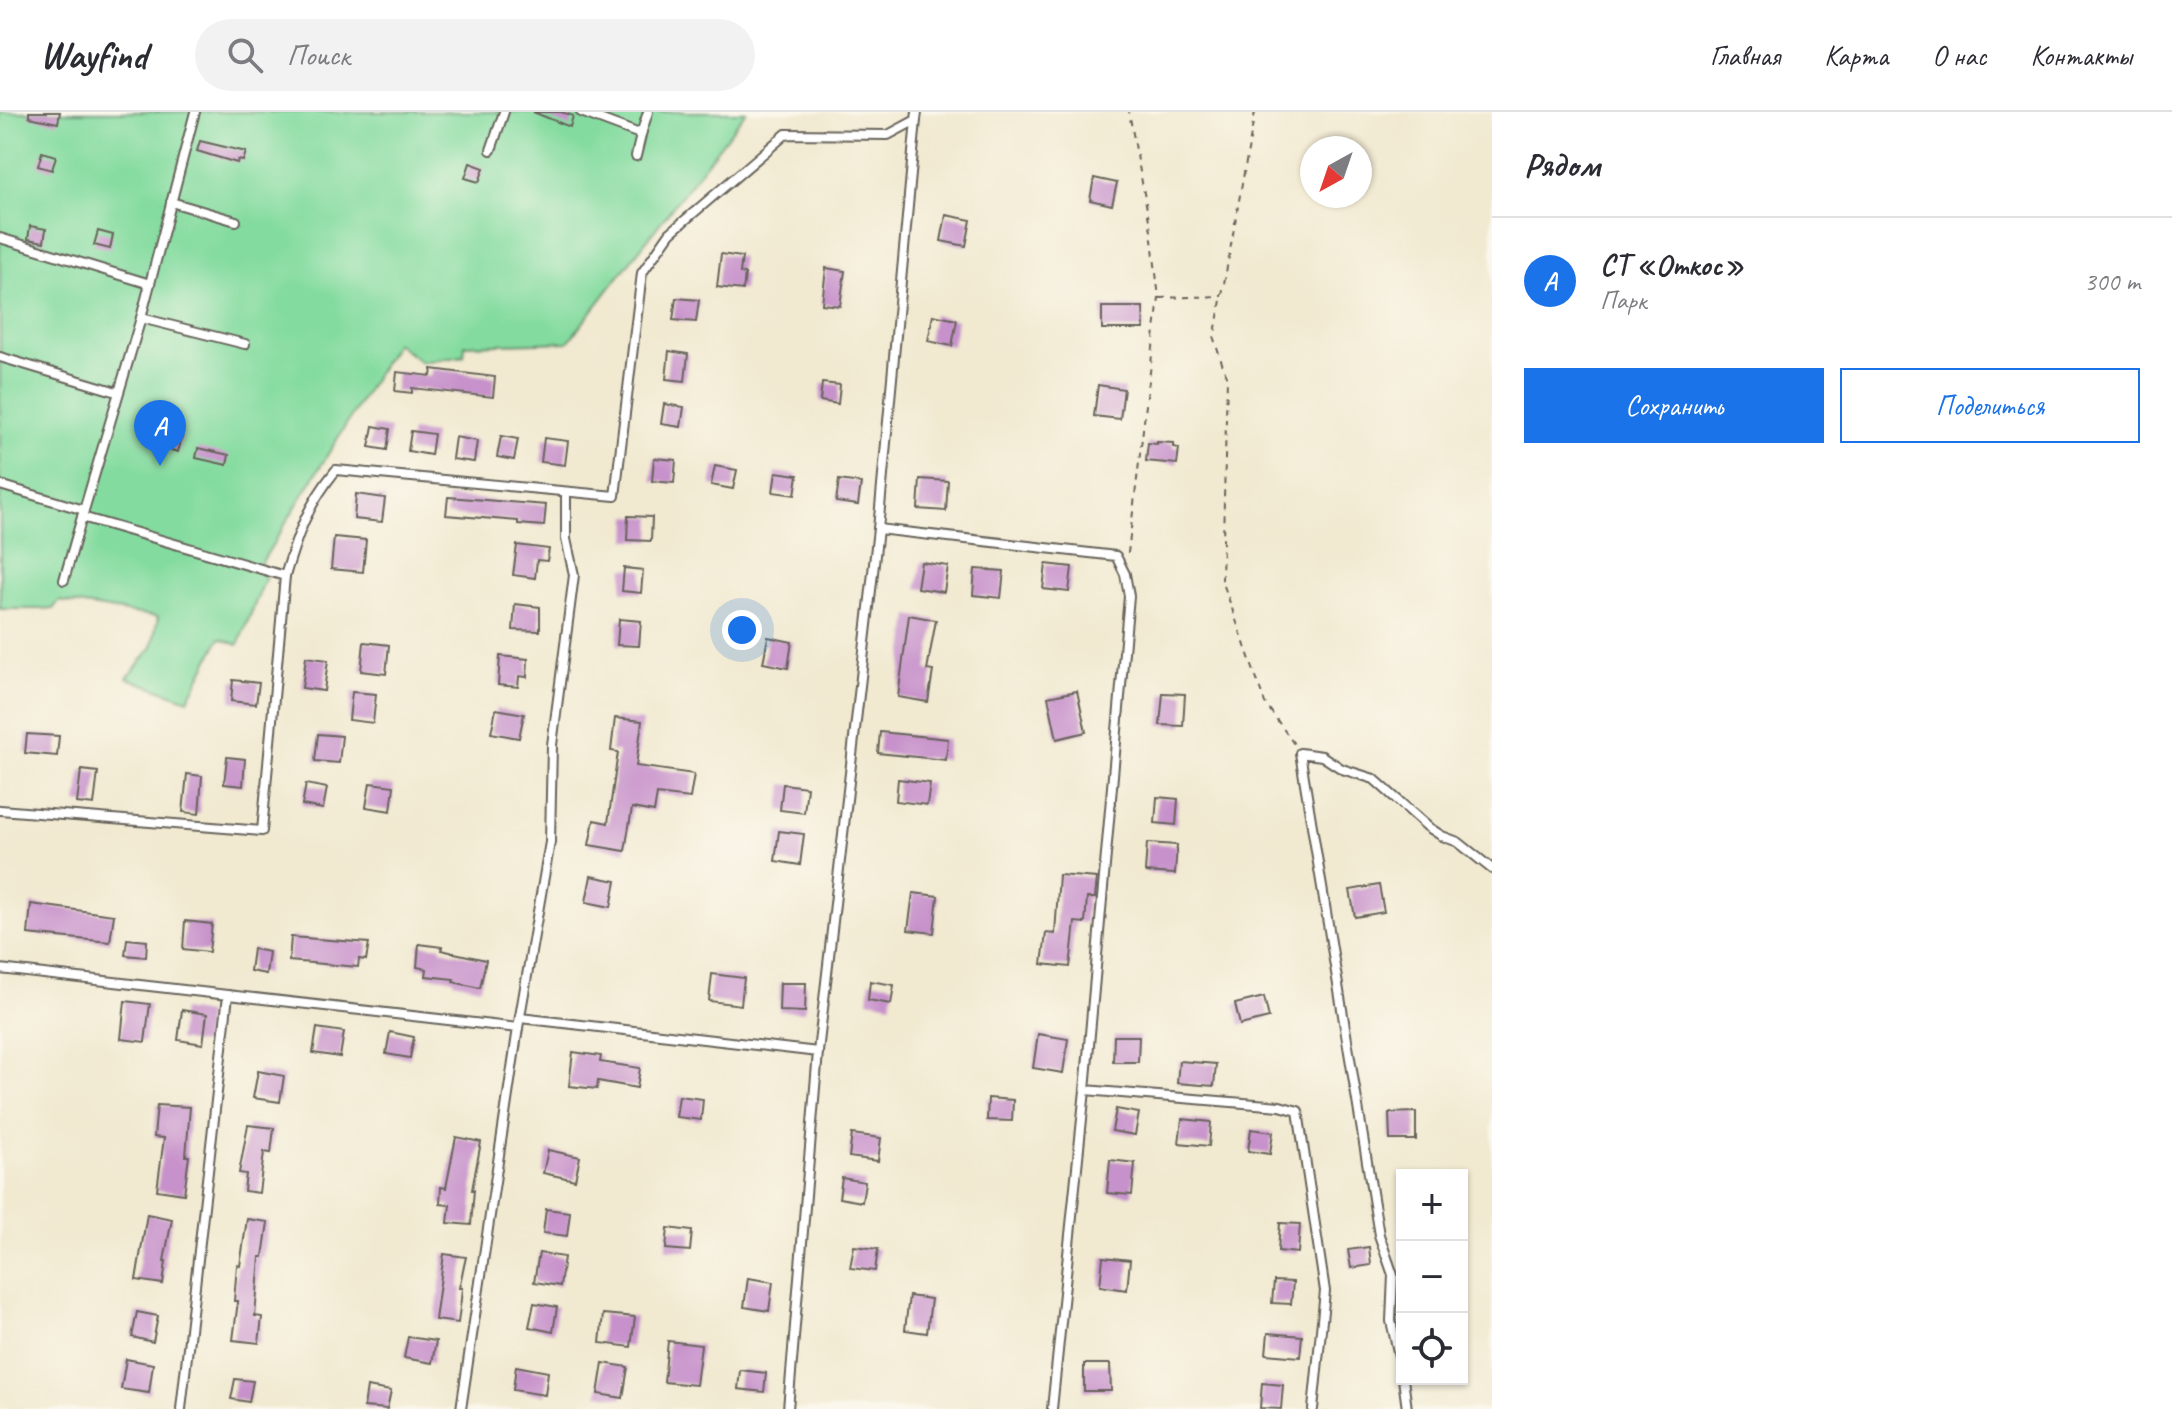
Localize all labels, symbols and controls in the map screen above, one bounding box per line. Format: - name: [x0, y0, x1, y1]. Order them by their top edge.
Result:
- search box: [195, 19, 755, 91]
- text: Wayfind: [40, 32, 147, 79]
- icon: search: [223, 33, 267, 77]
- text: Поиск: [287, 36, 350, 74]
- text: Главная: [1710, 38, 1780, 73]
- text: Карта: [1824, 38, 1888, 73]
- text: О нас: [1932, 38, 1986, 73]
- text: Контакты: [2030, 38, 2132, 73]
- north arrow: [1300, 136, 1372, 208]
- text: Рядом: [1524, 143, 1600, 186]
- text: СТ «Откос»: [1600, 246, 1744, 284]
- text: A: [1543, 265, 1557, 298]
- text: 300 m: [2084, 265, 2140, 298]
- text: Парк: [1600, 284, 1646, 317]
- button: Сохранить: [1524, 368, 1824, 443]
- button: Поделиться: [1840, 368, 2140, 443]
- pin: A: [134, 400, 186, 466]
- your location: [722, 610, 762, 650]
- map controls: [1396, 1169, 1468, 1385]
- button: +: [1396, 1169, 1468, 1241]
- button: −: [1396, 1241, 1468, 1313]
- button: locate: [1396, 1313, 1468, 1385]

